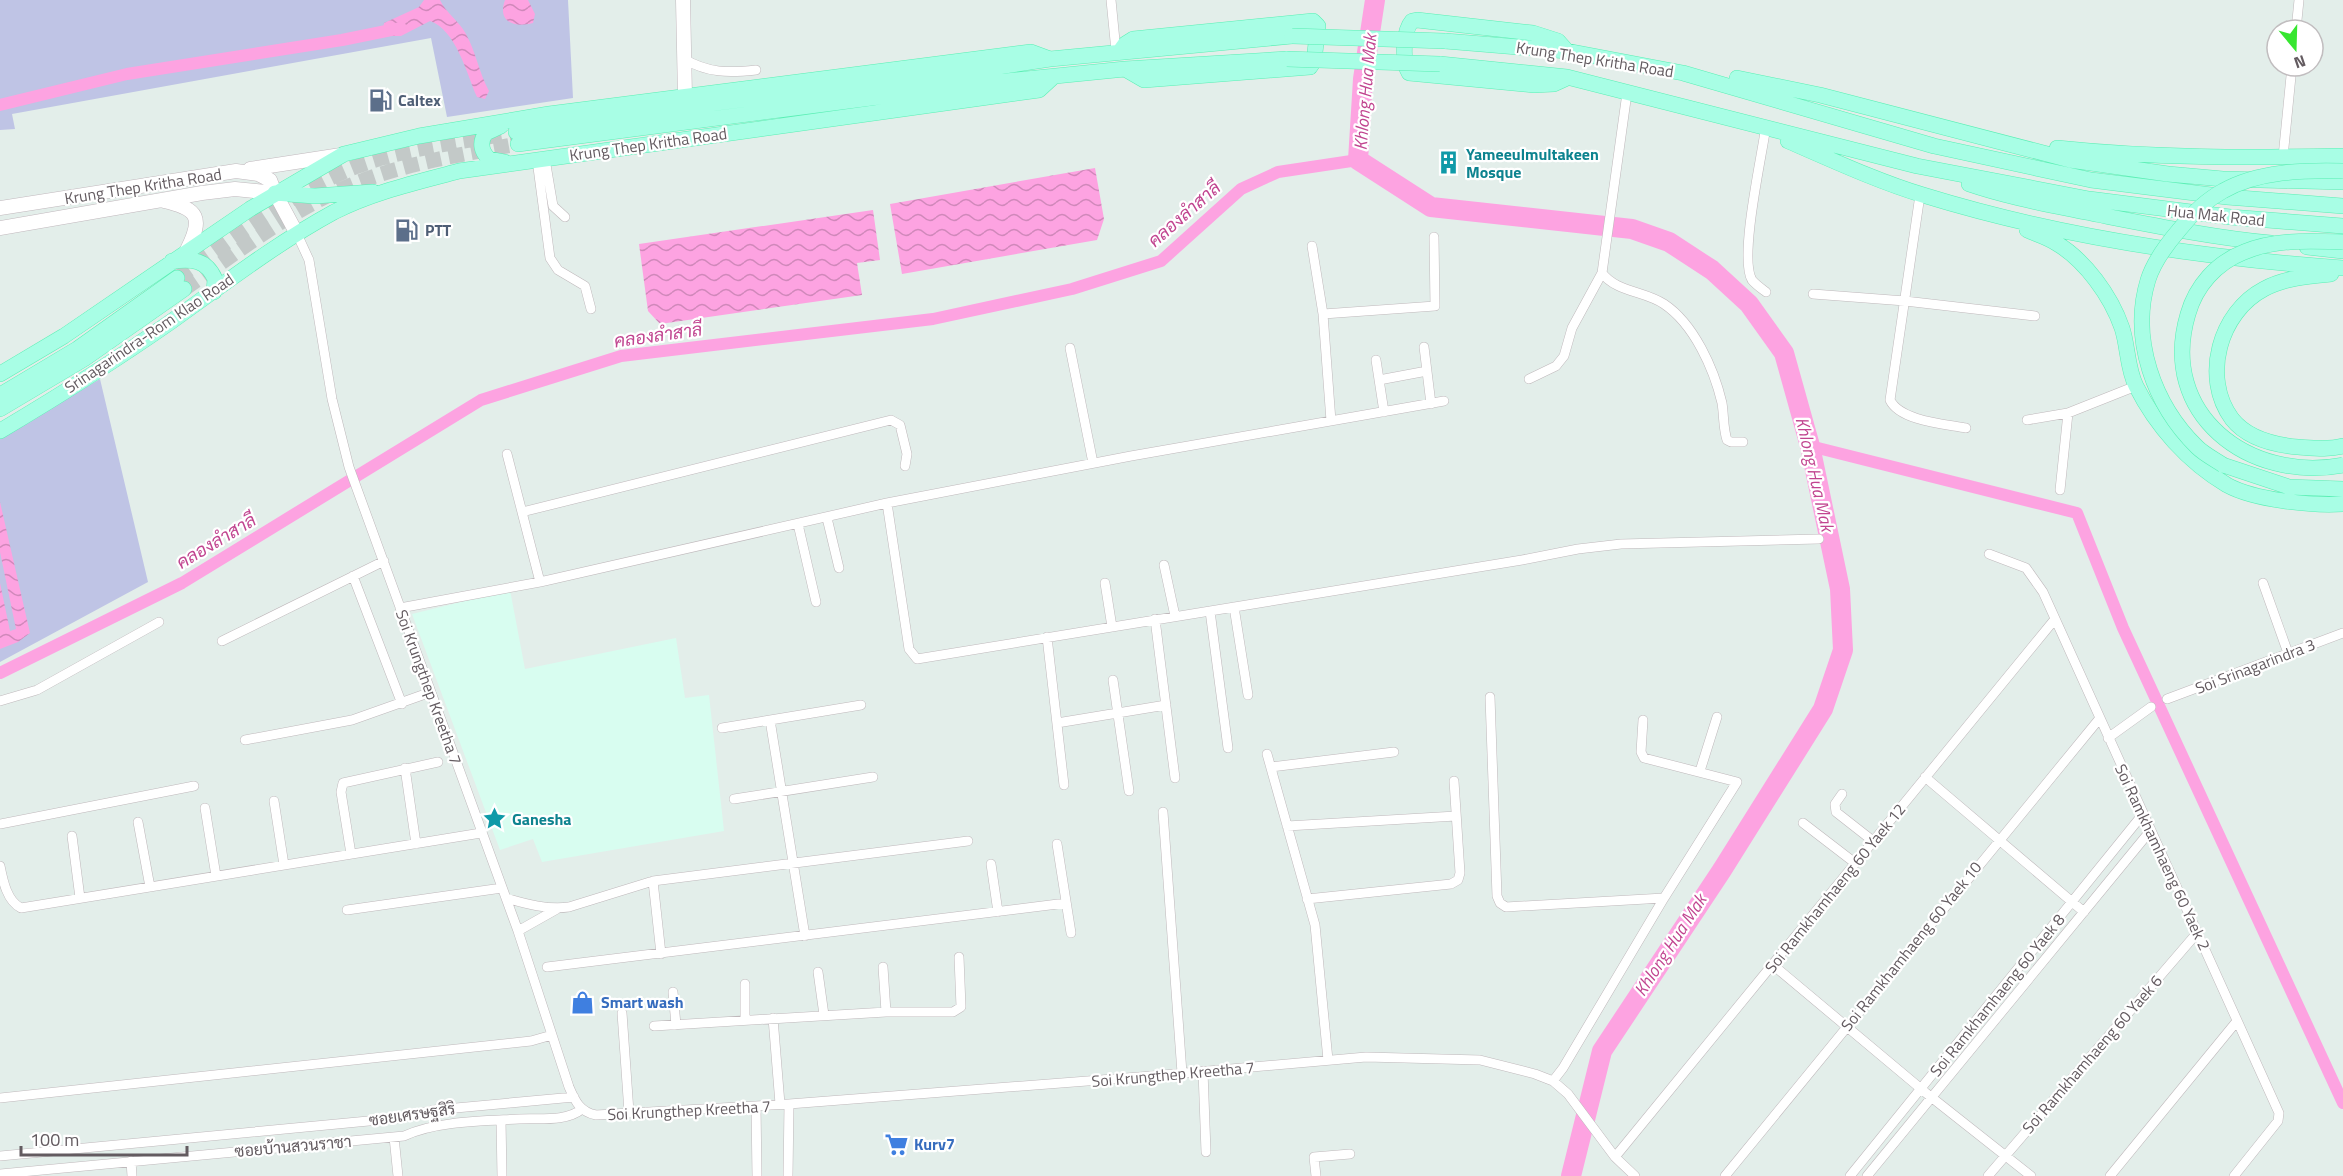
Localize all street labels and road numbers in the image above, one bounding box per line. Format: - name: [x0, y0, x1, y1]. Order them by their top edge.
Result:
- street label: Krung Thep Kritha Road: [1515, 35, 1675, 83]
- street label: Krung Thep Kritha Road: [568, 121, 728, 167]
- street label: Krung Thep Kritha Road: [63, 162, 223, 210]
- street label: Hua Mak Road: [2166, 198, 2266, 232]
- street label: Srinagarindra-Rom Klao Road: [60, 267, 238, 399]
- street label: Soi Krungthep Kreetha 7: [390, 606, 468, 768]
- street label: Soi Srinagarindra 3: [2191, 632, 2319, 700]
- street label: Soi Ramkhamhaeng 60 Yaek 2: [2109, 760, 2217, 954]
- street label: Soi Ramkhamhaeng 60 Yaek 12: [1759, 798, 1911, 978]
- street label: Soi Ramkhamhaeng 60 Yaek 10: [1835, 856, 1987, 1036]
- street label: Soi Ramkhamhaeng 60 Yaek 8: [1924, 908, 2070, 1082]
- street label: Soi Ramkhamhaeng 60 Yaek 6: [2016, 969, 2168, 1139]
- street label: Soi Krungthep Kreetha 7: [1090, 1055, 1256, 1093]
- street label: Soi Krungthep Kreetha 7: [607, 1094, 771, 1126]
- street label: ซอยเศรษฐสิริ: [367, 1096, 457, 1132]
- street label: ซอยบ้านสวนราชา: [234, 1129, 352, 1163]

